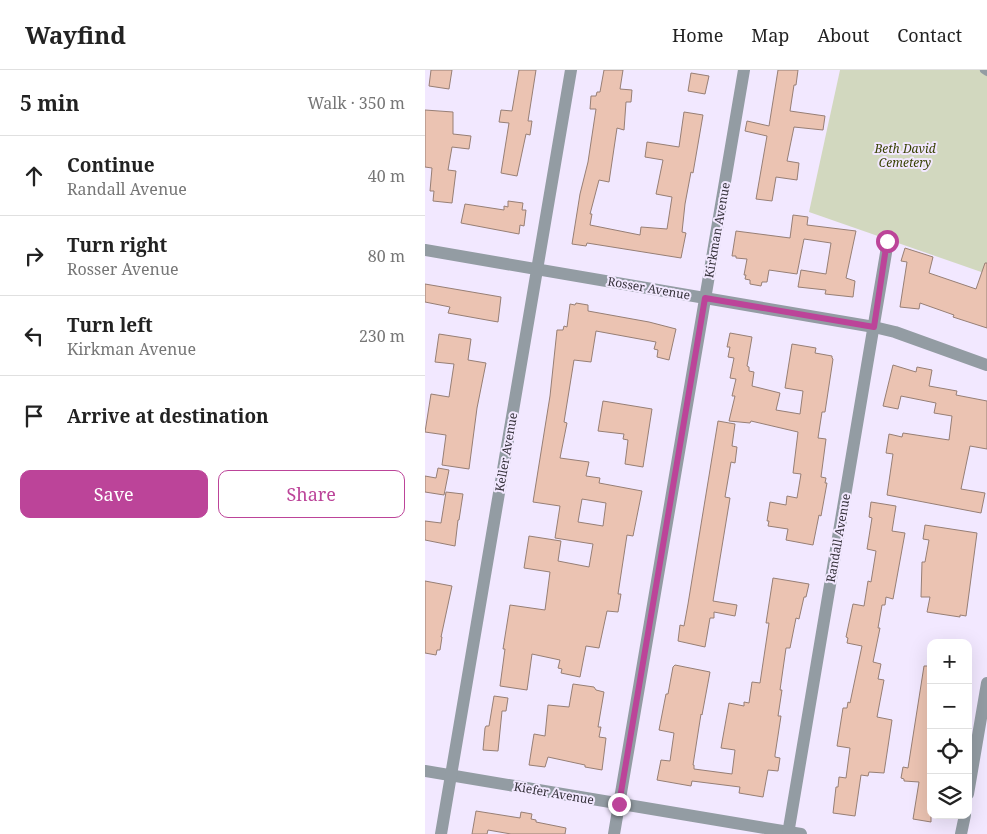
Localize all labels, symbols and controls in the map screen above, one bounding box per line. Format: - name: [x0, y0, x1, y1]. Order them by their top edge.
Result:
- text: Wayfind: [25, 18, 126, 51]
- text: Home: [672, 23, 723, 47]
- text: Map: [751, 23, 789, 47]
- text: About: [817, 23, 869, 47]
- text: Contact: [897, 23, 962, 47]
- text: 5 min: [20, 89, 79, 117]
- text: Walk · 350 m: [308, 92, 405, 114]
- park label: Beth David Cemetery: [873, 140, 936, 171]
- text: Continue: [67, 152, 155, 178]
- icon: ahead: [20, 162, 48, 190]
- text: 40 m: [368, 165, 405, 187]
- text: Randall Avenue: [67, 178, 187, 200]
- street label: Kirkman Avenue: [700, 181, 734, 279]
- route start: [876, 230, 899, 253]
- text: Turn right: [67, 232, 167, 258]
- icon: right: [20, 242, 48, 270]
- text: 80 m: [368, 245, 405, 267]
- text: Rosser Avenue: [67, 258, 179, 280]
- street label: Rosser Avenue: [606, 272, 692, 304]
- text: Turn left: [67, 312, 153, 338]
- icon: left: [20, 322, 48, 350]
- text: 230 m: [359, 325, 405, 347]
- text: Kirkman Avenue: [67, 338, 196, 360]
- icon: arrive: [20, 402, 48, 430]
- text: Arrive at destination: [67, 403, 269, 429]
- street label: Keller Avenue: [491, 411, 521, 493]
- button: Save: [20, 470, 208, 518]
- button: Share: [218, 470, 405, 518]
- street label: Randall Avenue: [822, 492, 854, 584]
- map controls: [927, 639, 972, 819]
- button: +: [927, 639, 972, 684]
- button: −: [927, 684, 972, 729]
- button: locate: [927, 729, 972, 774]
- button: layers: [927, 774, 972, 819]
- street label: Kiefer Avenue: [513, 778, 595, 808]
- route end: [608, 793, 631, 816]

